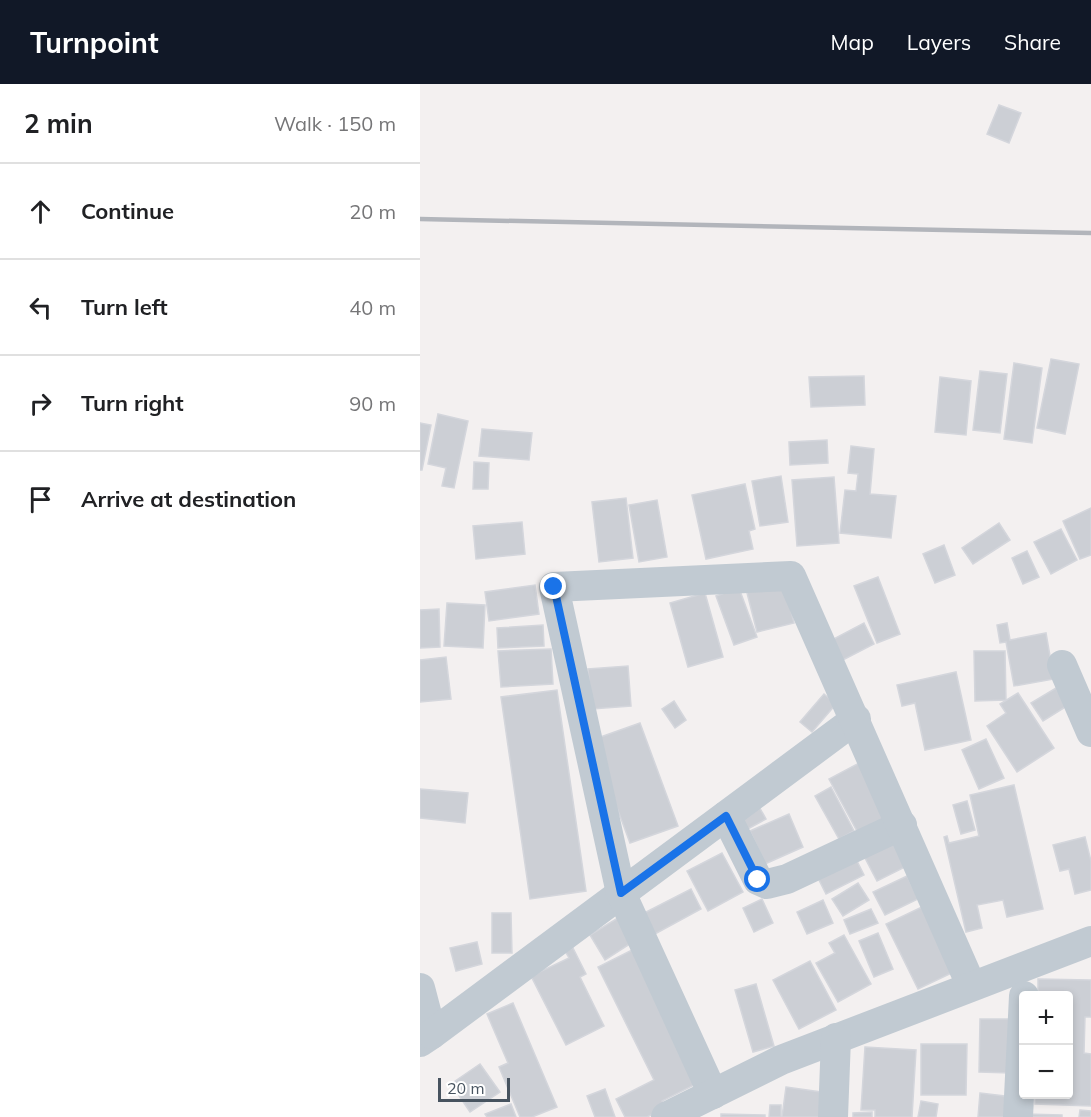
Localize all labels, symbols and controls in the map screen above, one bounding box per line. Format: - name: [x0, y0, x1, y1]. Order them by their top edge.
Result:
- text: Turnpoint: [30, 25, 159, 60]
- text: Map: [831, 29, 874, 55]
- text: Layers: [907, 29, 971, 55]
- text: Share: [1004, 29, 1061, 55]
- text: 2 min: [24, 107, 93, 140]
- text: Walk · 150 m: [274, 111, 396, 136]
- icon: ahead: [24, 195, 57, 228]
- text: Continue: [81, 197, 174, 225]
- text: 20 m: [349, 199, 396, 224]
- icon: left: [24, 291, 57, 324]
- text: Turn left: [81, 293, 168, 321]
- text: 40 m: [349, 295, 396, 320]
- icon: right: [24, 387, 57, 420]
- text: Turn right: [81, 389, 184, 417]
- text: 90 m: [349, 391, 396, 416]
- icon: arrive: [24, 483, 57, 516]
- text: Arrive at destination: [81, 485, 296, 513]
- route end: [540, 573, 566, 599]
- route start: [744, 866, 770, 892]
- map controls: [1019, 991, 1073, 1099]
- button: +: [1019, 991, 1073, 1045]
- button: −: [1019, 1045, 1073, 1099]
- scale bar: [438, 1075, 510, 1102]
- text: 20 m: [447, 1078, 484, 1098]

